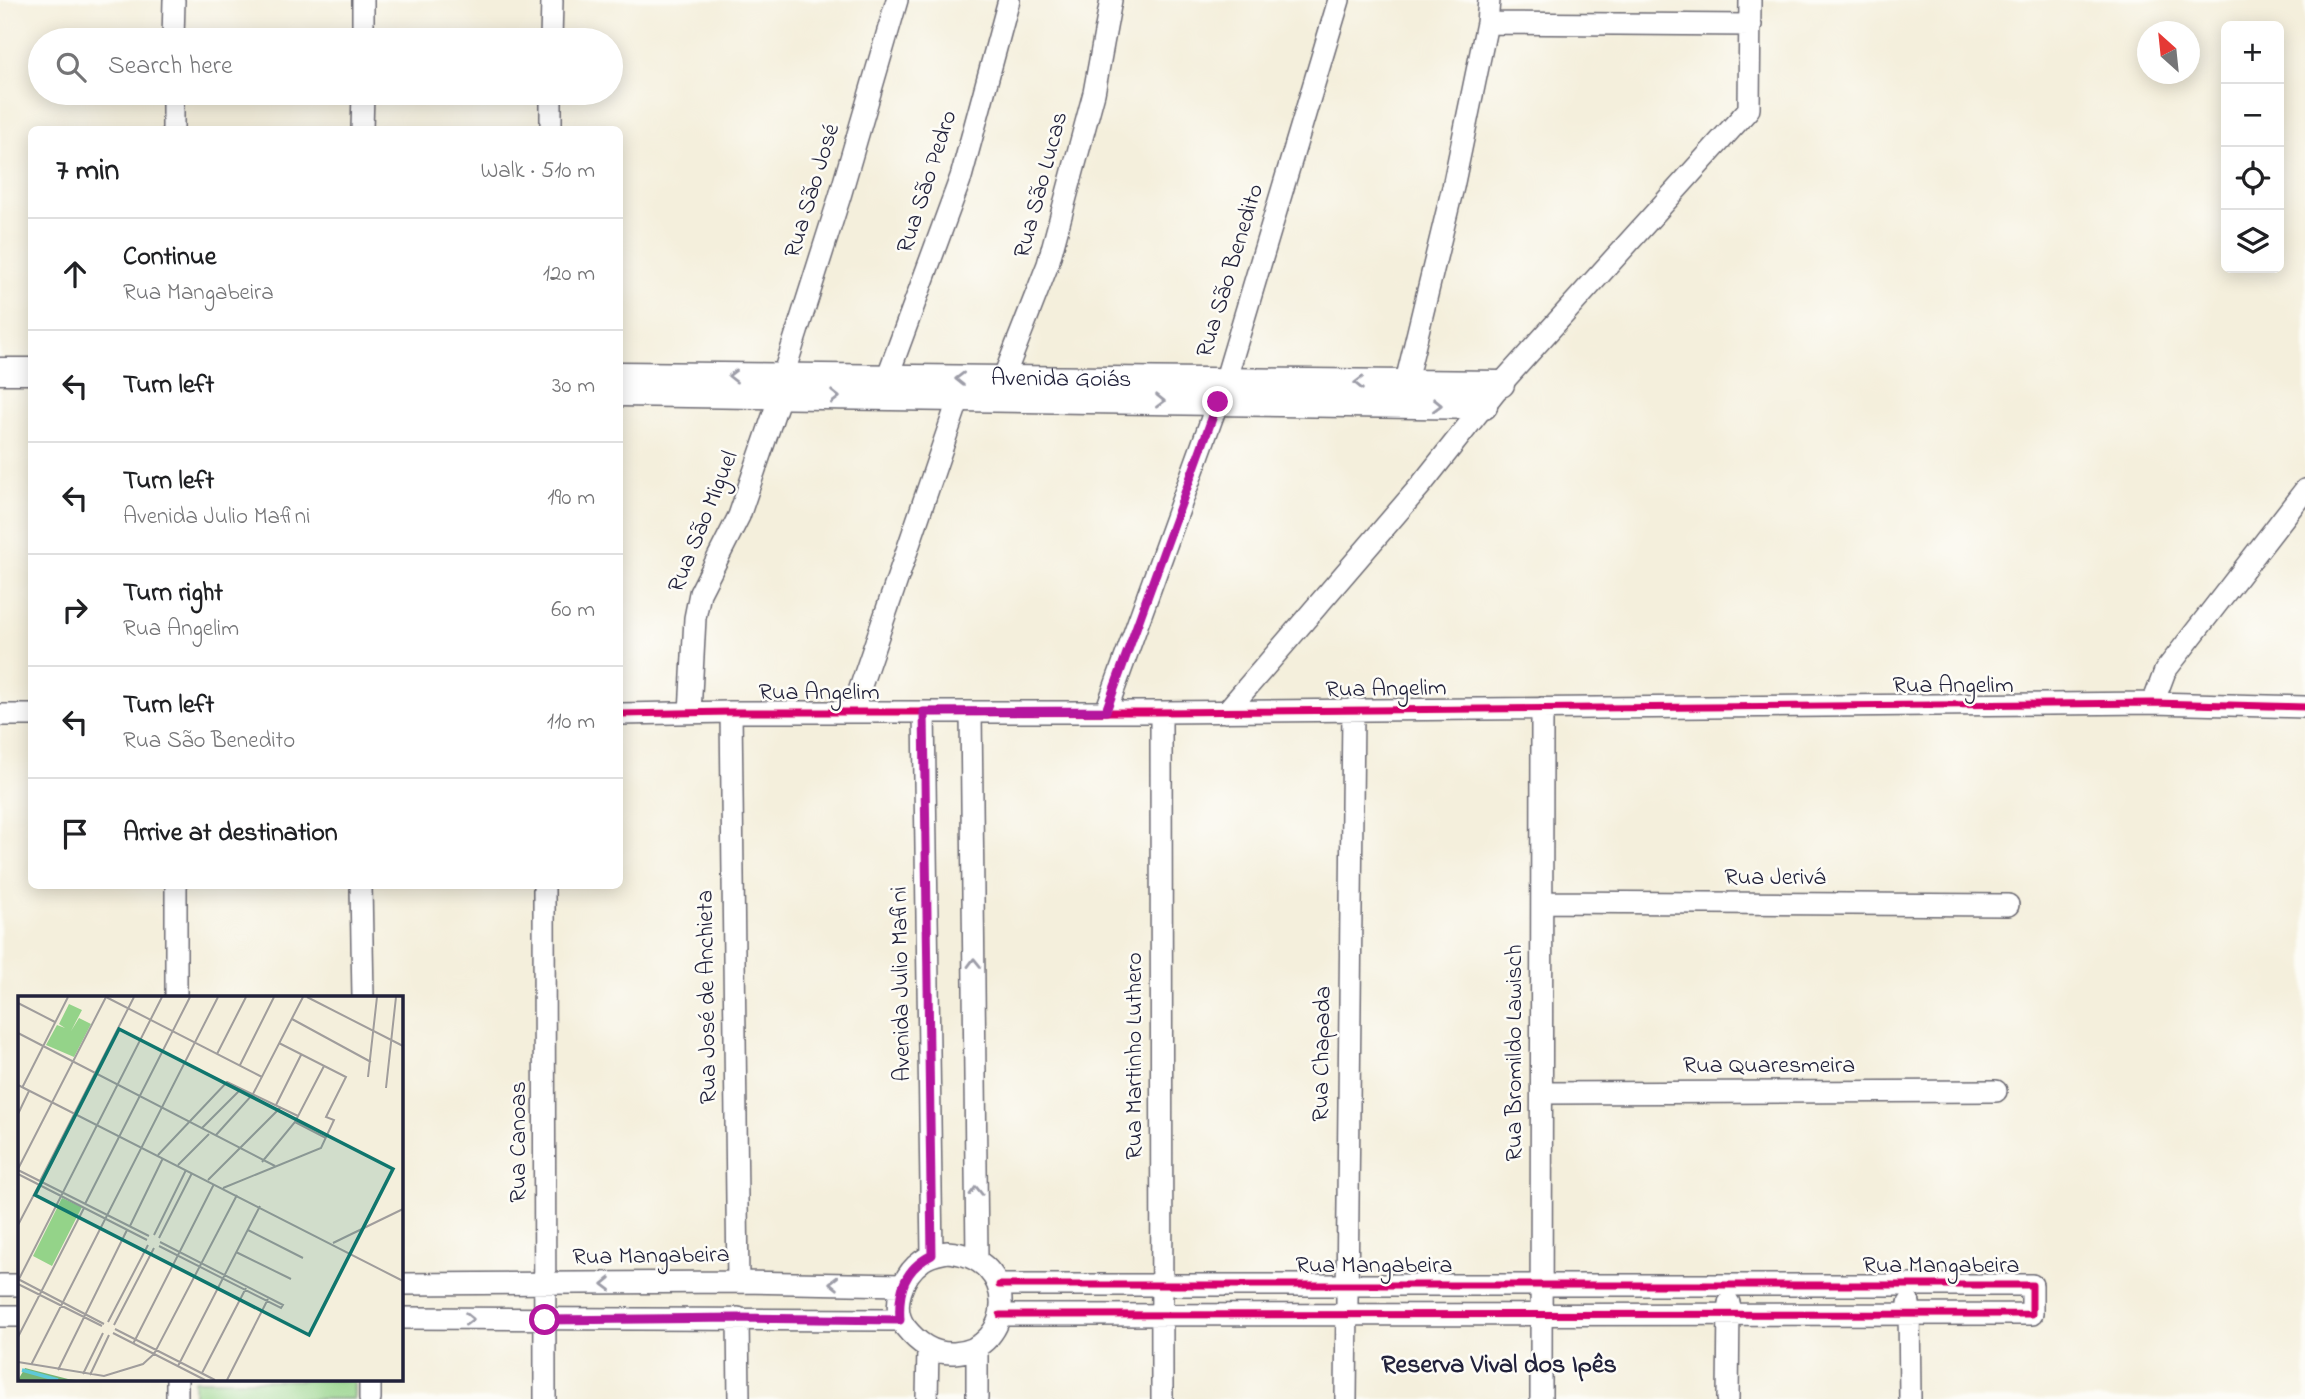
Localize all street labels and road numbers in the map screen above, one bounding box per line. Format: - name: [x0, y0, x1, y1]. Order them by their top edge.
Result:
- street label: Rua São Pedro: [888, 106, 968, 258]
- street label: Rua São Lucas: [1006, 108, 1078, 262]
- street label: Rua São José: [776, 119, 850, 263]
- street label: Rua São Benedito: [1188, 180, 1274, 362]
- street label: Avenida Goiás: [991, 361, 1131, 398]
- street label: Rua São Miguel: [660, 446, 748, 598]
- street label: Rua Angelim: [1892, 669, 2014, 704]
- street label: Rua Angelim: [1325, 671, 1447, 709]
- street label: Rua Angelim: [758, 676, 880, 711]
- street label: Rua Jerivá: [1724, 861, 1826, 896]
- street label: Avenida Julio Mafini: [883, 886, 921, 1082]
- street label: Rua José de Anchieta: [689, 890, 727, 1104]
- street label: Rua Bromildo Lawisch: [1498, 944, 1533, 1162]
- street label: Rua Martinho Luthero: [1118, 952, 1153, 1160]
- street label: Rua Chapada: [1304, 986, 1342, 1122]
- street label: Rua Quaresmeira: [1683, 1049, 1855, 1084]
- street label: Rua Canoas: [502, 1081, 537, 1203]
- street label: Rua Mangabeira: [572, 1238, 730, 1276]
- street label: Rua Mangabeira: [1295, 1249, 1453, 1284]
- street label: Rua Mangabeira: [1862, 1249, 2020, 1284]

